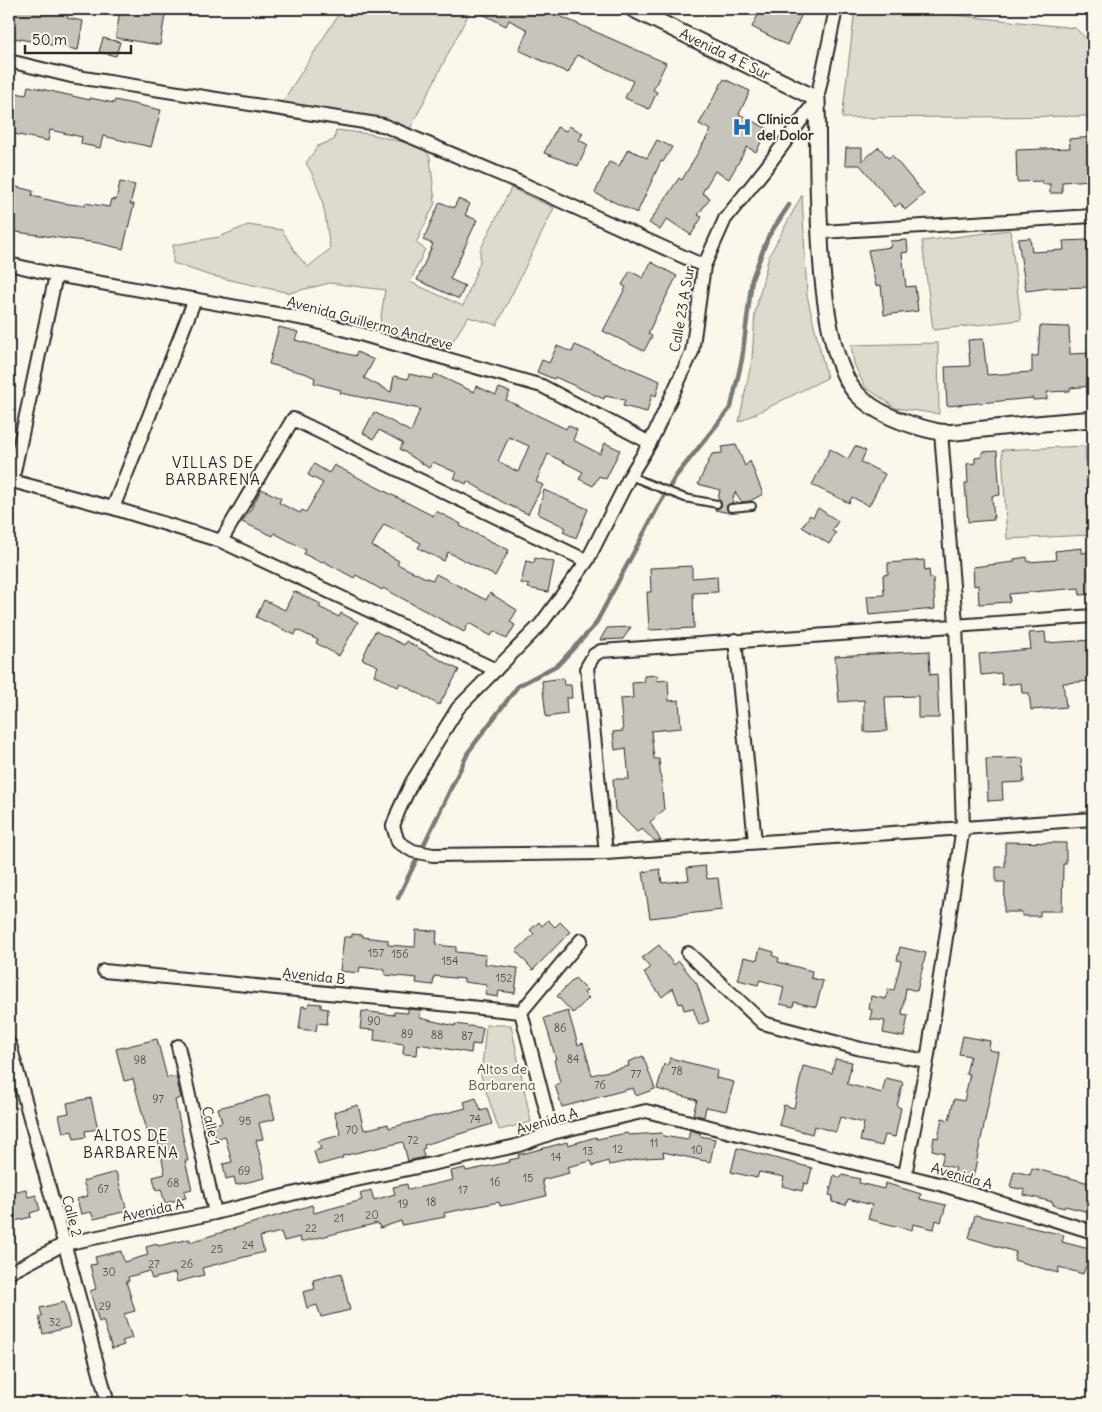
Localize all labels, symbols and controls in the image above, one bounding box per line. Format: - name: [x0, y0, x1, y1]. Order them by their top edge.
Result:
- scale bar: [25, 22, 131, 54]
- street label: Avenida 4 E Sur: [677, 24, 774, 84]
- text: 50 m: [32, 30, 67, 49]
- place label: Clínica del Dolor: [757, 110, 814, 144]
- hospital icon: Clínica del Dolor: [731, 116, 753, 138]
- street label: Calle 23 A Sur: [666, 264, 698, 354]
- street label: Avenida Guillermo Andreve: [285, 292, 455, 354]
- district label: VILLAS DE BARBARENA: [165, 453, 261, 489]
- house number: 157: [368, 946, 385, 960]
- house number: 156: [391, 947, 409, 961]
- house number: 154: [441, 954, 459, 968]
- street label: Avenida B: [282, 964, 346, 988]
- house number: 152: [496, 971, 512, 985]
- house number: 90: [367, 1014, 381, 1028]
- house number: 86: [554, 1021, 566, 1035]
- house number: 89: [401, 1027, 413, 1041]
- house number: 88: [431, 1028, 443, 1042]
- house number: 87: [461, 1029, 473, 1043]
- house number: 84: [567, 1052, 579, 1066]
- house number: 98: [134, 1053, 146, 1067]
- park label: Altos de Barbarena: [468, 1060, 536, 1094]
- house number: 78: [671, 1064, 683, 1078]
- house number: 77: [631, 1067, 642, 1081]
- house number: 76: [594, 1078, 606, 1092]
- house number: 97: [152, 1092, 164, 1106]
- street label: Avenida A: [514, 1104, 580, 1138]
- street label: Calle 1: [198, 1105, 224, 1147]
- house number: 74: [469, 1112, 481, 1126]
- house number: 95: [239, 1114, 251, 1128]
- house number: 70: [346, 1123, 358, 1137]
- district label: ALTOS DE BARBARENA: [83, 1126, 179, 1162]
- house number: 72: [407, 1133, 419, 1147]
- house number: 11: [650, 1136, 658, 1150]
- house number: 12: [613, 1142, 623, 1156]
- house number: 10: [691, 1143, 703, 1157]
- house number: 13: [583, 1144, 593, 1158]
- house number: 14: [551, 1150, 561, 1164]
- street label: Avenida A: [929, 1159, 995, 1193]
- house number: 69: [238, 1164, 250, 1178]
- house number: 15: [523, 1171, 533, 1185]
- house number: 16: [490, 1175, 500, 1189]
- house number: 68: [167, 1176, 179, 1190]
- house number: 67: [97, 1182, 109, 1196]
- house number: 17: [458, 1183, 468, 1197]
- street label: Calle 2: [58, 1193, 86, 1239]
- street label: Avenida A: [120, 1195, 186, 1225]
- house number: 18: [426, 1195, 436, 1209]
- house number: 19: [398, 1197, 408, 1211]
- house number: 20: [365, 1208, 379, 1222]
- house number: 21: [334, 1211, 344, 1225]
- house number: 22: [305, 1221, 317, 1235]
- house number: 24: [242, 1238, 254, 1252]
- house number: 25: [211, 1242, 223, 1256]
- house number: 27: [148, 1257, 160, 1271]
- house number: 26: [181, 1257, 193, 1271]
- house number: 30: [102, 1265, 116, 1279]
- house number: 29: [99, 1299, 111, 1313]
- house number: 32: [49, 1315, 61, 1329]

